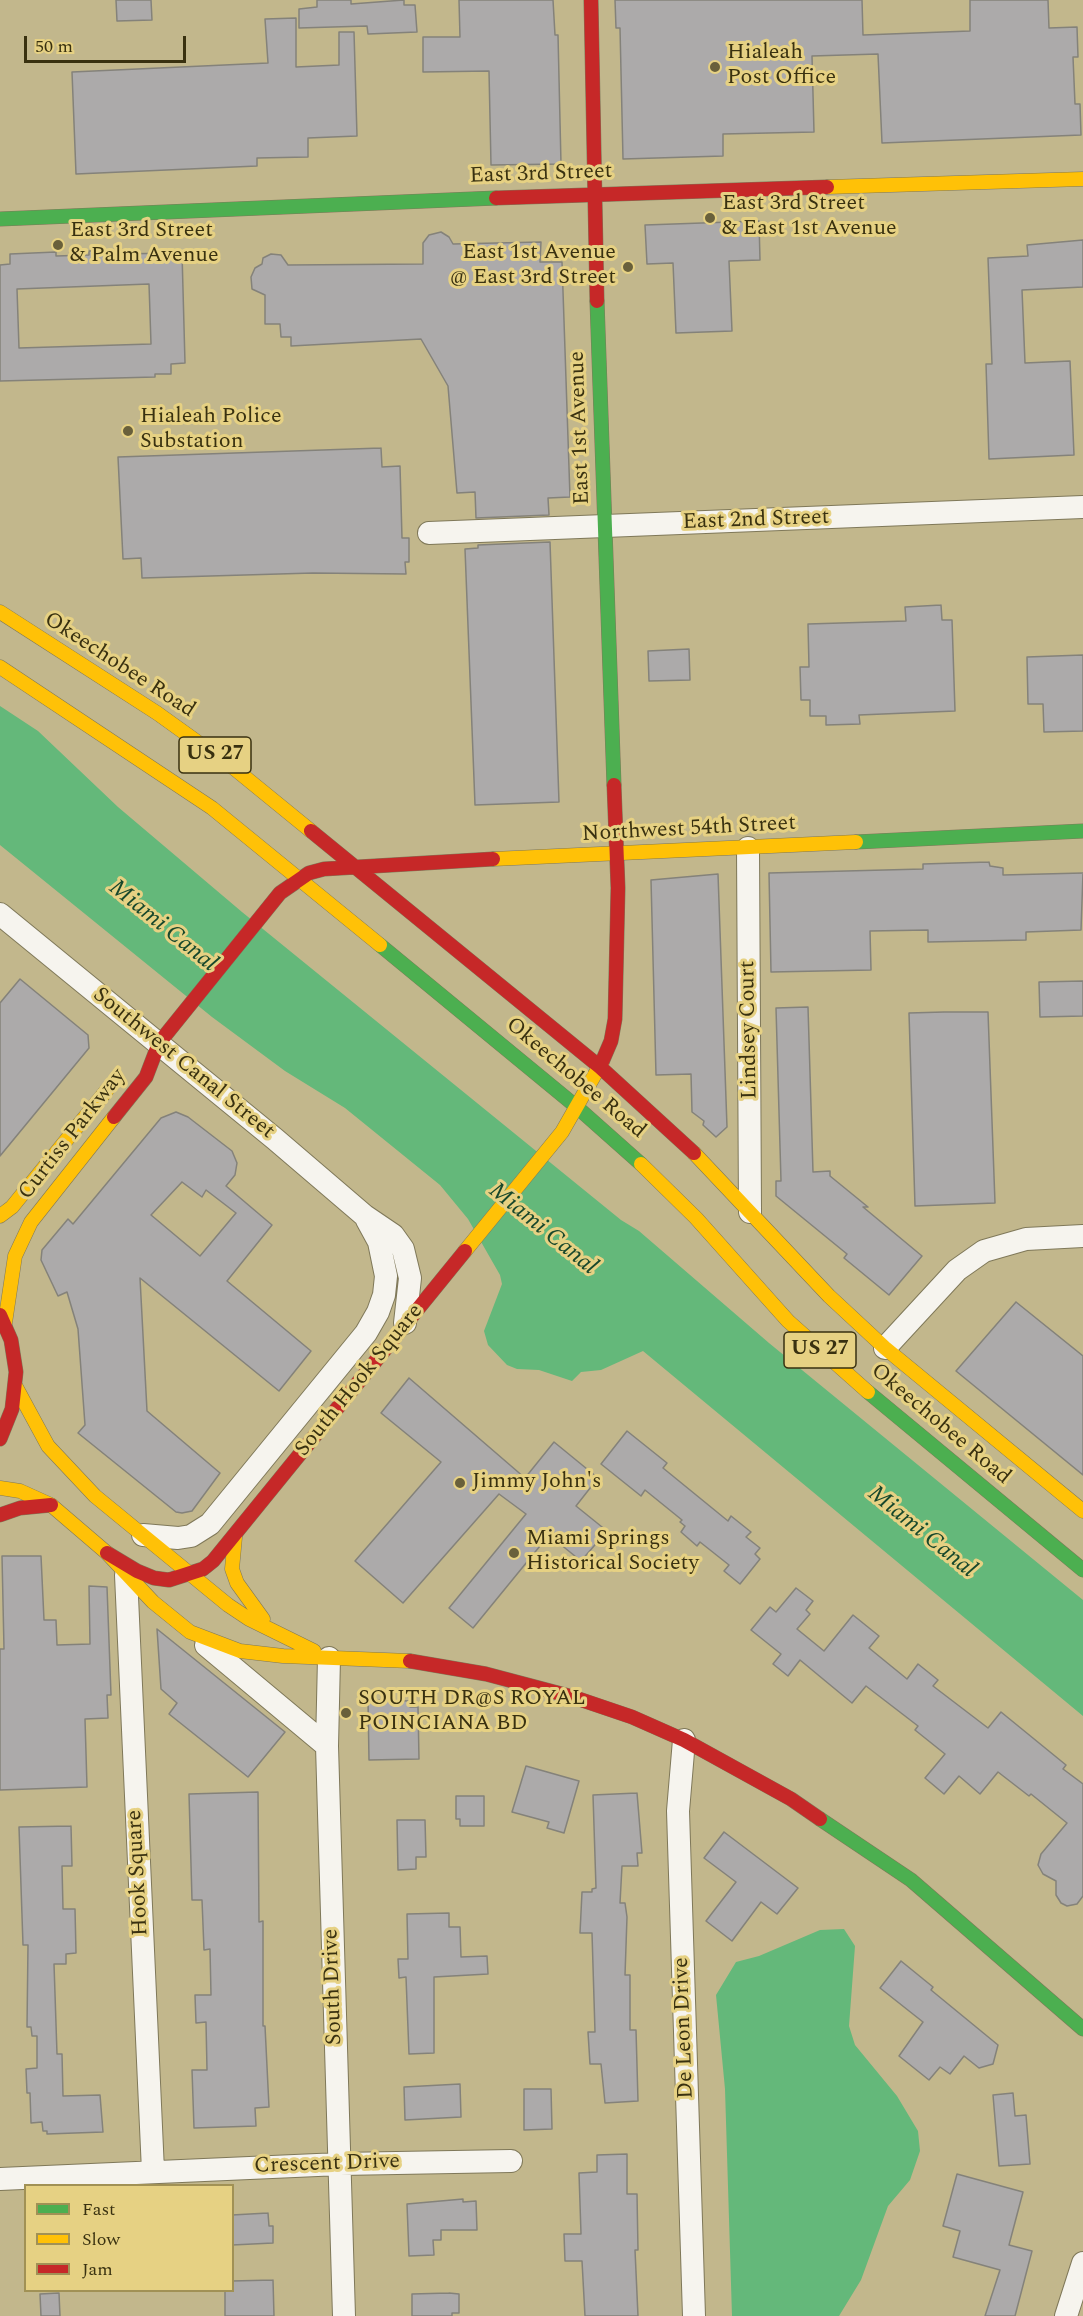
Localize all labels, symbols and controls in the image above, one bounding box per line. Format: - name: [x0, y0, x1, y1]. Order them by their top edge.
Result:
- scale bar: [27, 24, 189, 62]
- text: 50 m: [35, 33, 73, 60]
- place label: Hialeah Post Office: [727, 41, 836, 92]
- marker: Hialeah Post Office: [708, 60, 722, 74]
- street label: East 3rd Street: [469, 159, 613, 191]
- place label: East 3rd Street & East 1st Avenue: [722, 192, 897, 243]
- marker: East 3rd Street & East 1st Avenue: [703, 211, 717, 225]
- place label: East 3rd Street & Palm Avenue: [70, 219, 219, 270]
- marker: East 3rd Street & Palm Avenue: [51, 238, 65, 252]
- place label: East 1st Avenue @ East 3rd Street: [450, 241, 616, 292]
- marker: East 1st Avenue @ East 3rd Street: [621, 260, 635, 274]
- street label: East 1st Avenue: [565, 351, 597, 505]
- place label: Hialeah Police Substation: [140, 405, 282, 457]
- marker: Hialeah Police Substation: [121, 424, 135, 438]
- street label: East 2nd Street: [682, 505, 830, 537]
- street label: Okeechobee Road: [39, 607, 199, 725]
- road number: US 27: [179, 737, 251, 773]
- street label: Northwest 54th Street: [581, 811, 797, 849]
- water label: Miami Canal: [102, 874, 222, 980]
- street label: Lindsey Court: [736, 960, 764, 1100]
- street label: Southwest Canal Street: [87, 983, 279, 1145]
- street label: Okeechobee Road: [500, 1013, 650, 1145]
- street label: Curtiss Parkway: [14, 1064, 132, 1206]
- water label: Miami Canal: [482, 1177, 602, 1283]
- street label: South Hook Square: [290, 1299, 430, 1463]
- road number: US 27: [784, 1332, 856, 1368]
- street label: Okeechobee Road: [865, 1359, 1015, 1491]
- place label: Jimmy John's: [472, 1470, 602, 1496]
- marker: Jimmy John's: [453, 1476, 467, 1490]
- water label: Miami Canal: [861, 1480, 981, 1586]
- place label: Miami Springs Historical Society: [526, 1527, 699, 1579]
- marker: Miami Springs Historical Society: [507, 1546, 521, 1560]
- place label: SOUTH DR@S ROYAL POINCIANA BD: [358, 1687, 586, 1738]
- marker: SOUTH DR@S ROYAL POINCIANA BD: [339, 1706, 353, 1720]
- street label: Hook Square: [123, 1809, 155, 1937]
- street label: South Drive: [319, 1928, 349, 2046]
- street label: De Leon Drive: [669, 1957, 701, 2099]
- street label: Crescent Drive: [254, 2149, 400, 2181]
- legend: [24, 2184, 234, 2292]
- text: Fast: [82, 2196, 115, 2223]
- text: Slow: [82, 2226, 120, 2253]
- text: Jam: [82, 2256, 113, 2283]

